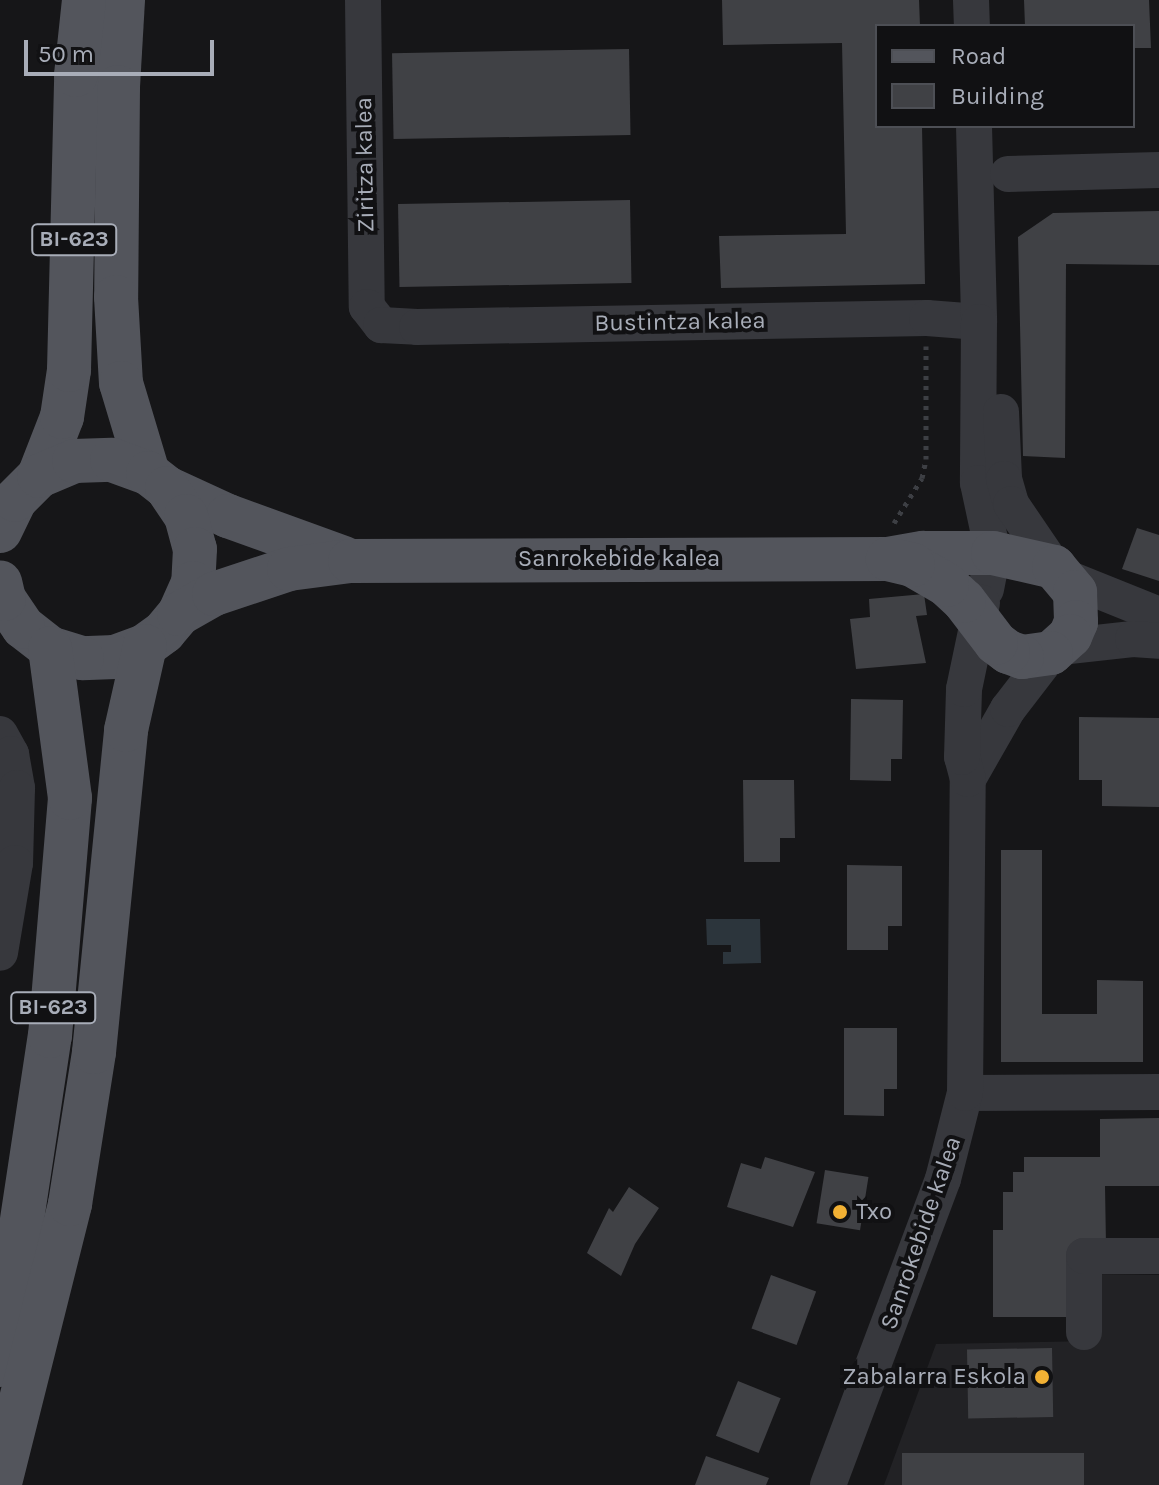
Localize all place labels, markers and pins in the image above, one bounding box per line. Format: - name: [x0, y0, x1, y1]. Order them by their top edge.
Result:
- place label: Txo: [856, 1198, 892, 1226]
- marker: Txo: [831, 1203, 849, 1221]
- place label: Zabalarra Eskola: [842, 1363, 1026, 1391]
- marker: Zabalarra Eskola: [1033, 1368, 1051, 1386]

